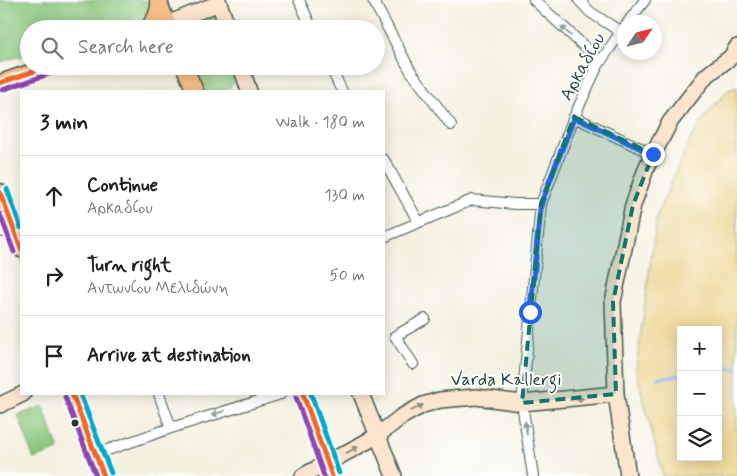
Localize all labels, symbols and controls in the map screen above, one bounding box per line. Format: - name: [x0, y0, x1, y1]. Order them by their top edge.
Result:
- north arrow: [617, 15, 662, 60]
- search box: [20, 20, 385, 75]
- one-way arrow: [561, 25, 573, 37]
- street label: Αρκαδίου: [555, 29, 611, 105]
- icon: search: [38, 34, 66, 62]
- text: Search here: [78, 35, 174, 60]
- text: 3 min: [40, 109, 88, 137]
- text: Walk · 180 m: [276, 112, 365, 133]
- route end: [642, 143, 665, 166]
- text: Continue: [87, 173, 158, 198]
- icon: ahead: [40, 182, 68, 210]
- text: 130 m: [324, 185, 365, 206]
- text: Αρκαδίου: [87, 198, 153, 219]
- text: Turn right: [87, 253, 171, 278]
- icon: right: [40, 262, 68, 290]
- text: 50 m: [329, 265, 365, 286]
- text: Αντωνίου Μελιδώνη: [87, 278, 229, 299]
- route start: [519, 301, 542, 324]
- map controls: [677, 326, 722, 461]
- button: +: [677, 326, 722, 371]
- icon: arrive: [40, 342, 68, 370]
- text: Arrive at destination: [87, 343, 251, 368]
- street label: Varda Kallergi: [451, 368, 561, 394]
- button: −: [677, 371, 722, 416]
- one-way arrow: [569, 395, 585, 403]
- one-way arrow: [410, 404, 424, 412]
- one-way arrow: [210, 410, 225, 418]
- button: layers: [677, 416, 722, 461]
- unlabelled marker: [70, 418, 80, 428]
- one-way arrow: [522, 419, 530, 435]
- one-way arrow: [345, 446, 360, 454]

